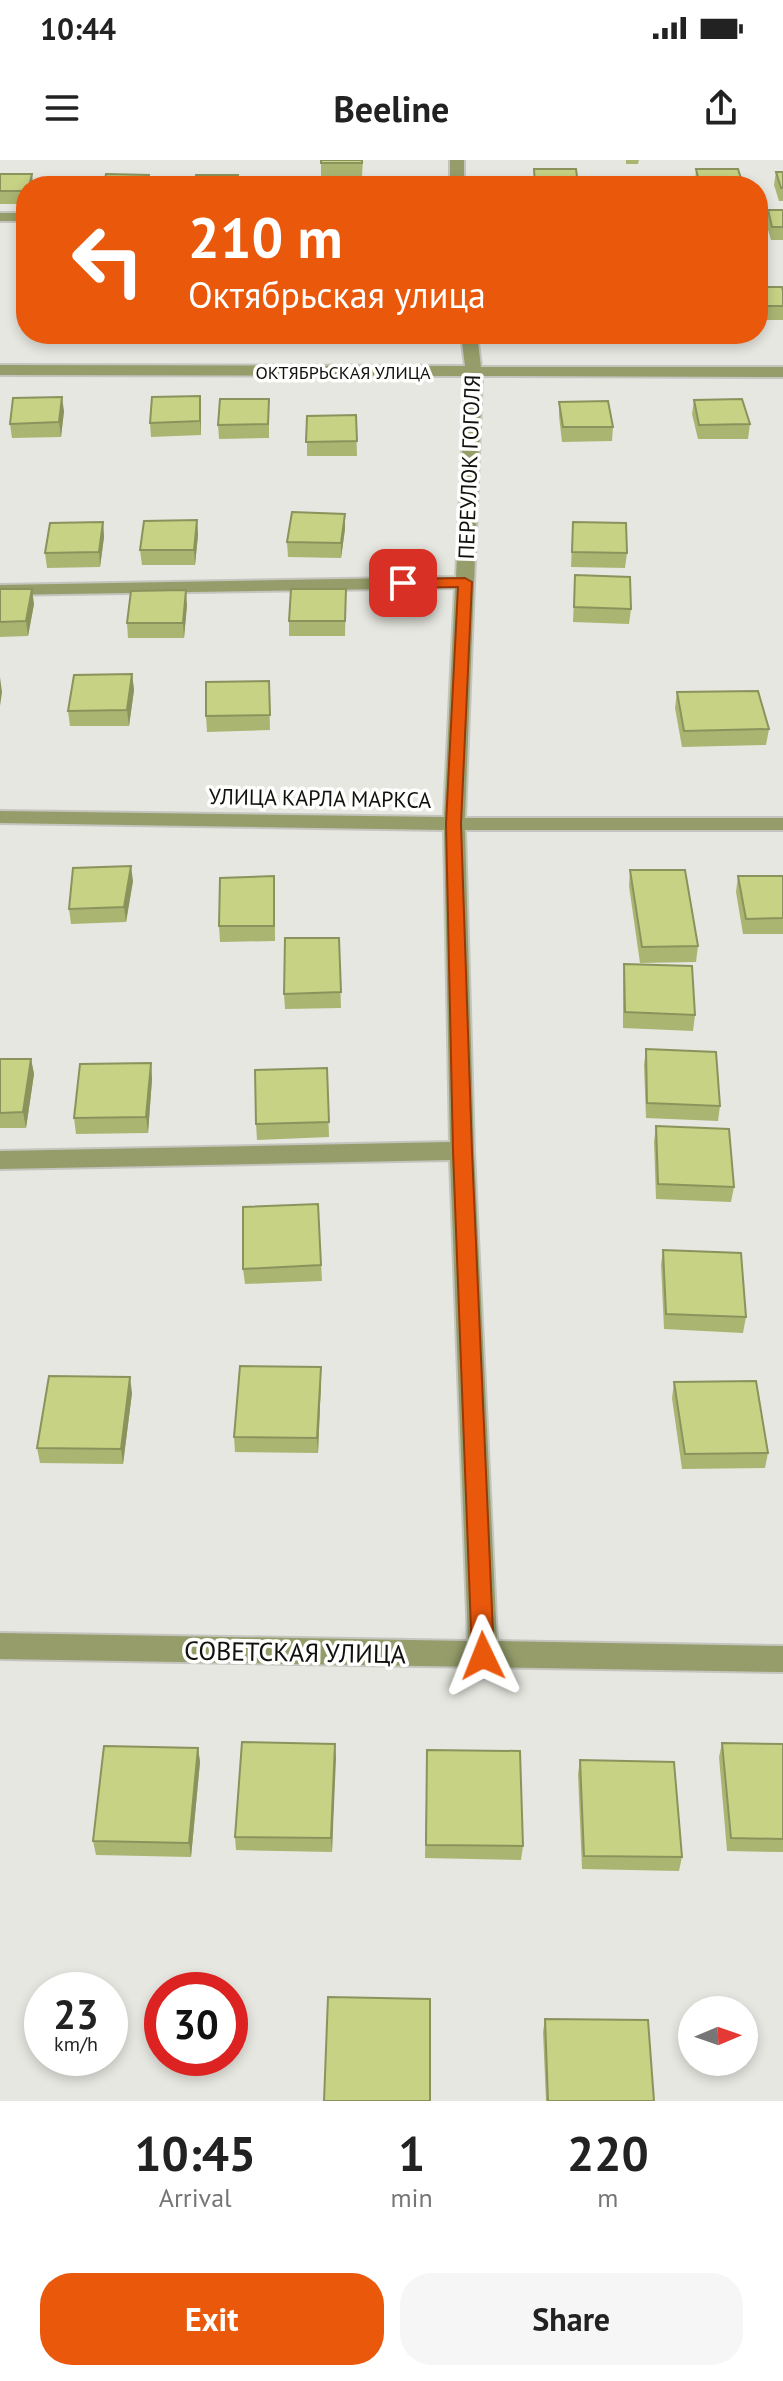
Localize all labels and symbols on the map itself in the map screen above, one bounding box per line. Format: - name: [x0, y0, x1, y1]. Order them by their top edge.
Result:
- street label: ОКТЯБРЬСКАЯ УЛИЦА: [255, 361, 431, 384]
- street label: ПЕРЕУЛОК ГОГОЛЯ: [452, 374, 486, 560]
- pin: [369, 549, 437, 617]
- street label: УЛИЦА КАРЛА МАРКСА: [208, 782, 432, 814]
- position arrow: [441, 1614, 525, 1698]
- street label: СОВЕТСКАЯ УЛИЦА: [184, 1634, 406, 1670]
- speed limit sign: 30: [144, 1972, 248, 2076]
- north arrow: [678, 1996, 758, 2076]

